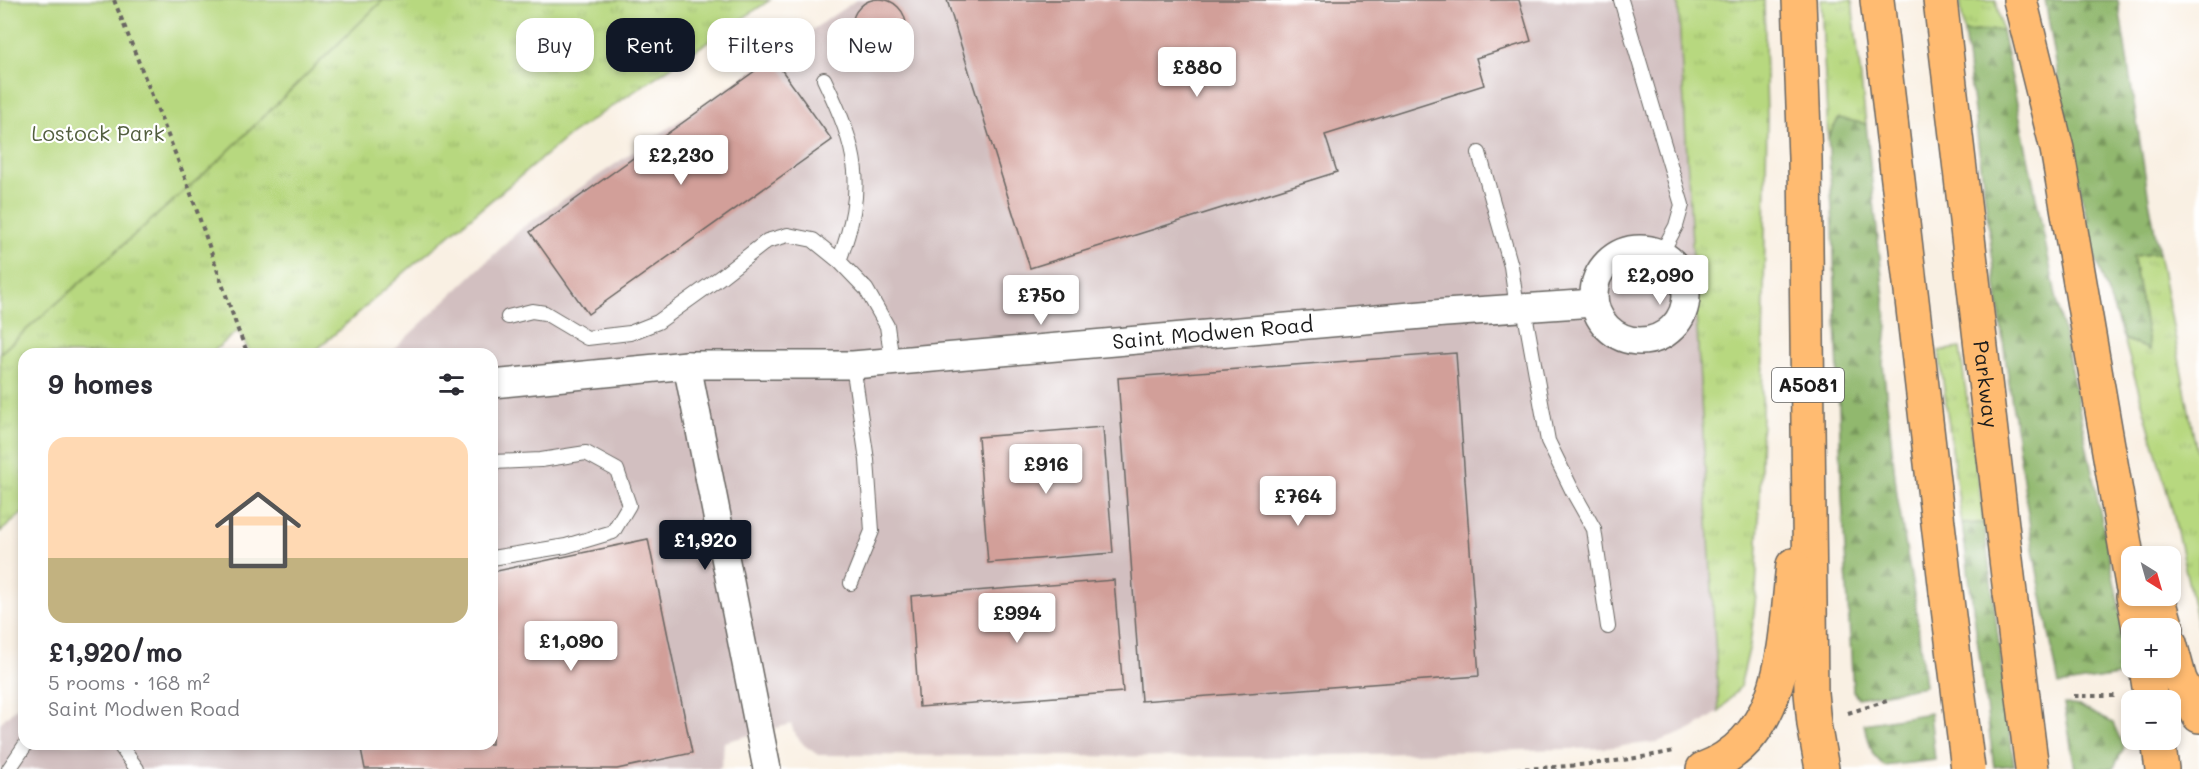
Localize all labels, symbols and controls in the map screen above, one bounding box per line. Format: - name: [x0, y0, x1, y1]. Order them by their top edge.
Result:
- chip: Buy: [516, 18, 594, 72]
- chip: Rent: [606, 18, 695, 72]
- chip: Filters: [707, 18, 815, 72]
- chip: New: [827, 18, 914, 72]
- pin: £880: [1161, 47, 1233, 98]
- text: £880: [1172, 53, 1222, 79]
- park label: Lostock Park: [31, 119, 165, 146]
- pin: £2,230: [632, 135, 730, 186]
- text: £2,230: [648, 141, 714, 167]
- pin: £2,090: [1611, 255, 1709, 306]
- text: £2,090: [1626, 261, 1694, 287]
- pin: £750: [1005, 275, 1077, 326]
- text: £750: [1017, 281, 1065, 307]
- street label: Saint Modwen Road: [1111, 310, 1314, 354]
- street label: Parkway: [1968, 339, 2005, 429]
- text: 9 homes: [48, 367, 153, 401]
- icon: filters: [435, 368, 468, 401]
- road number: A5081: [1772, 368, 1844, 402]
- pin: £916: [1010, 444, 1082, 495]
- text: £916: [1023, 450, 1069, 476]
- icon: home: [204, 476, 312, 584]
- pin: £764: [1262, 476, 1334, 527]
- text: £764: [1274, 482, 1322, 508]
- pin: £1,920: [656, 520, 754, 571]
- text: £1,920: [673, 526, 737, 552]
- north arrow: [2121, 546, 2181, 606]
- map controls: [2121, 546, 2181, 750]
- pin: £994: [981, 593, 1053, 644]
- text: £994: [992, 599, 1042, 625]
- button: +: [2121, 618, 2181, 678]
- pin: £1,090: [522, 621, 620, 672]
- text: £1,090: [538, 627, 604, 653]
- text: £1,920/mo: [48, 635, 182, 669]
- text: 5 rooms · 168 m²: [48, 669, 210, 695]
- button: −: [2121, 690, 2181, 750]
- text: Saint Modwen Road: [48, 695, 240, 721]

